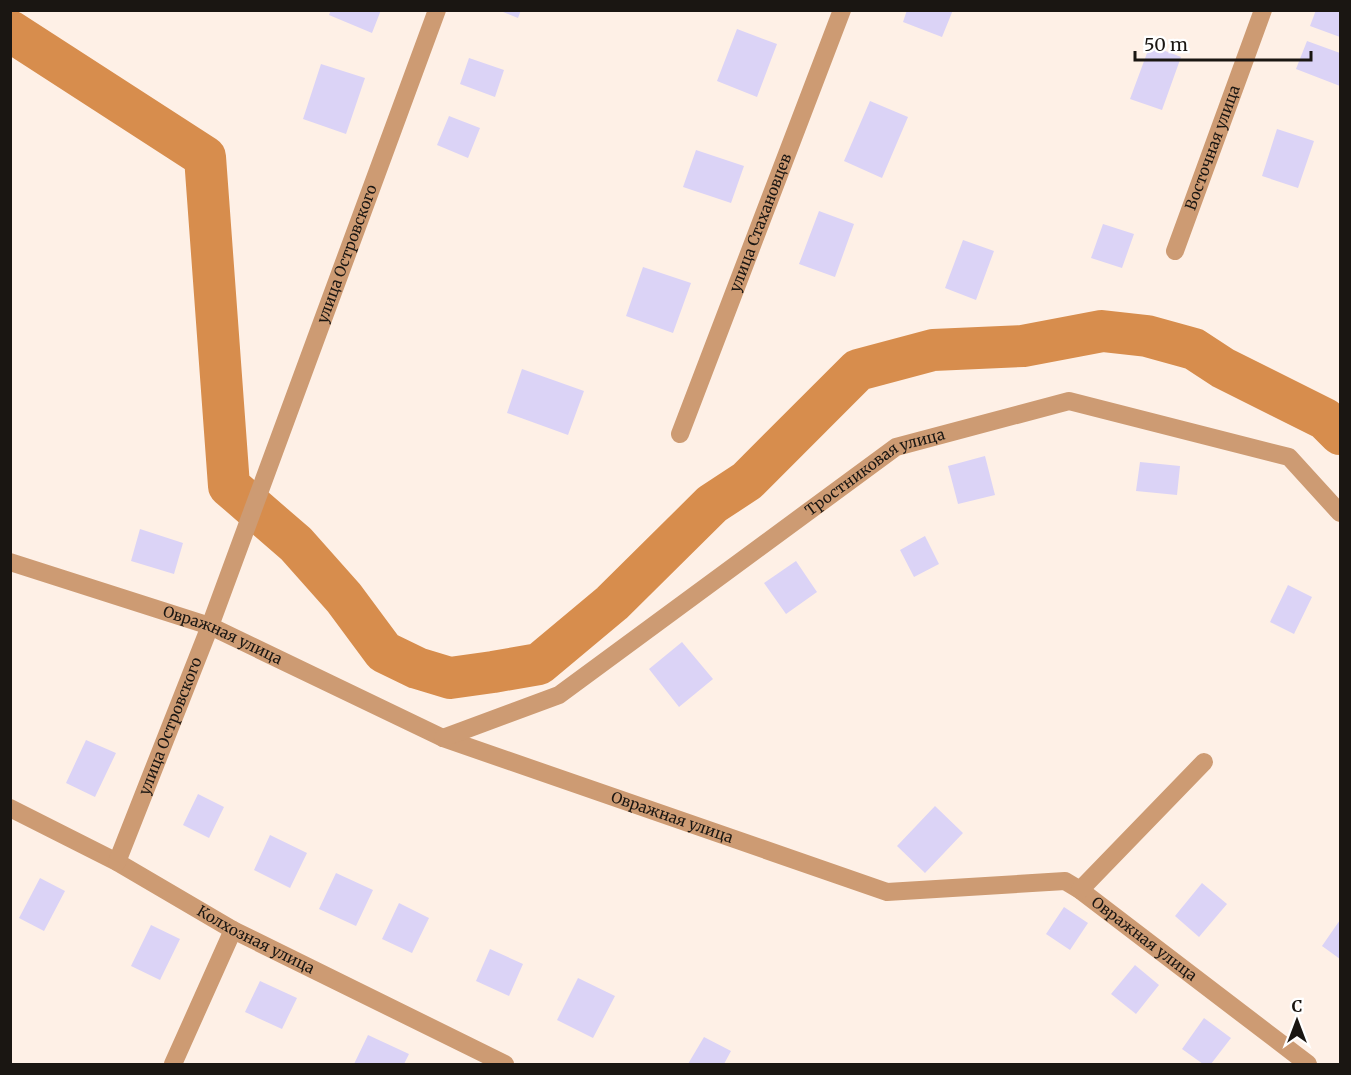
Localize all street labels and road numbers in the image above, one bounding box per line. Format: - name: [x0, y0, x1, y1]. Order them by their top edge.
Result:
- street label: Восточная улица: [1181, 82, 1244, 213]
- street label: улица Стахановцев: [725, 151, 795, 295]
- street label: улица Островского: [312, 182, 381, 326]
- street label: Тростниковая улица: [801, 424, 947, 520]
- street label: Овражная улица: [161, 602, 285, 668]
- street label: улица Островского: [134, 654, 206, 798]
- street label: Овражная улица: [609, 787, 736, 847]
- street label: Овражная улица: [1088, 892, 1201, 985]
- street label: Колхозная улица: [194, 901, 318, 978]

